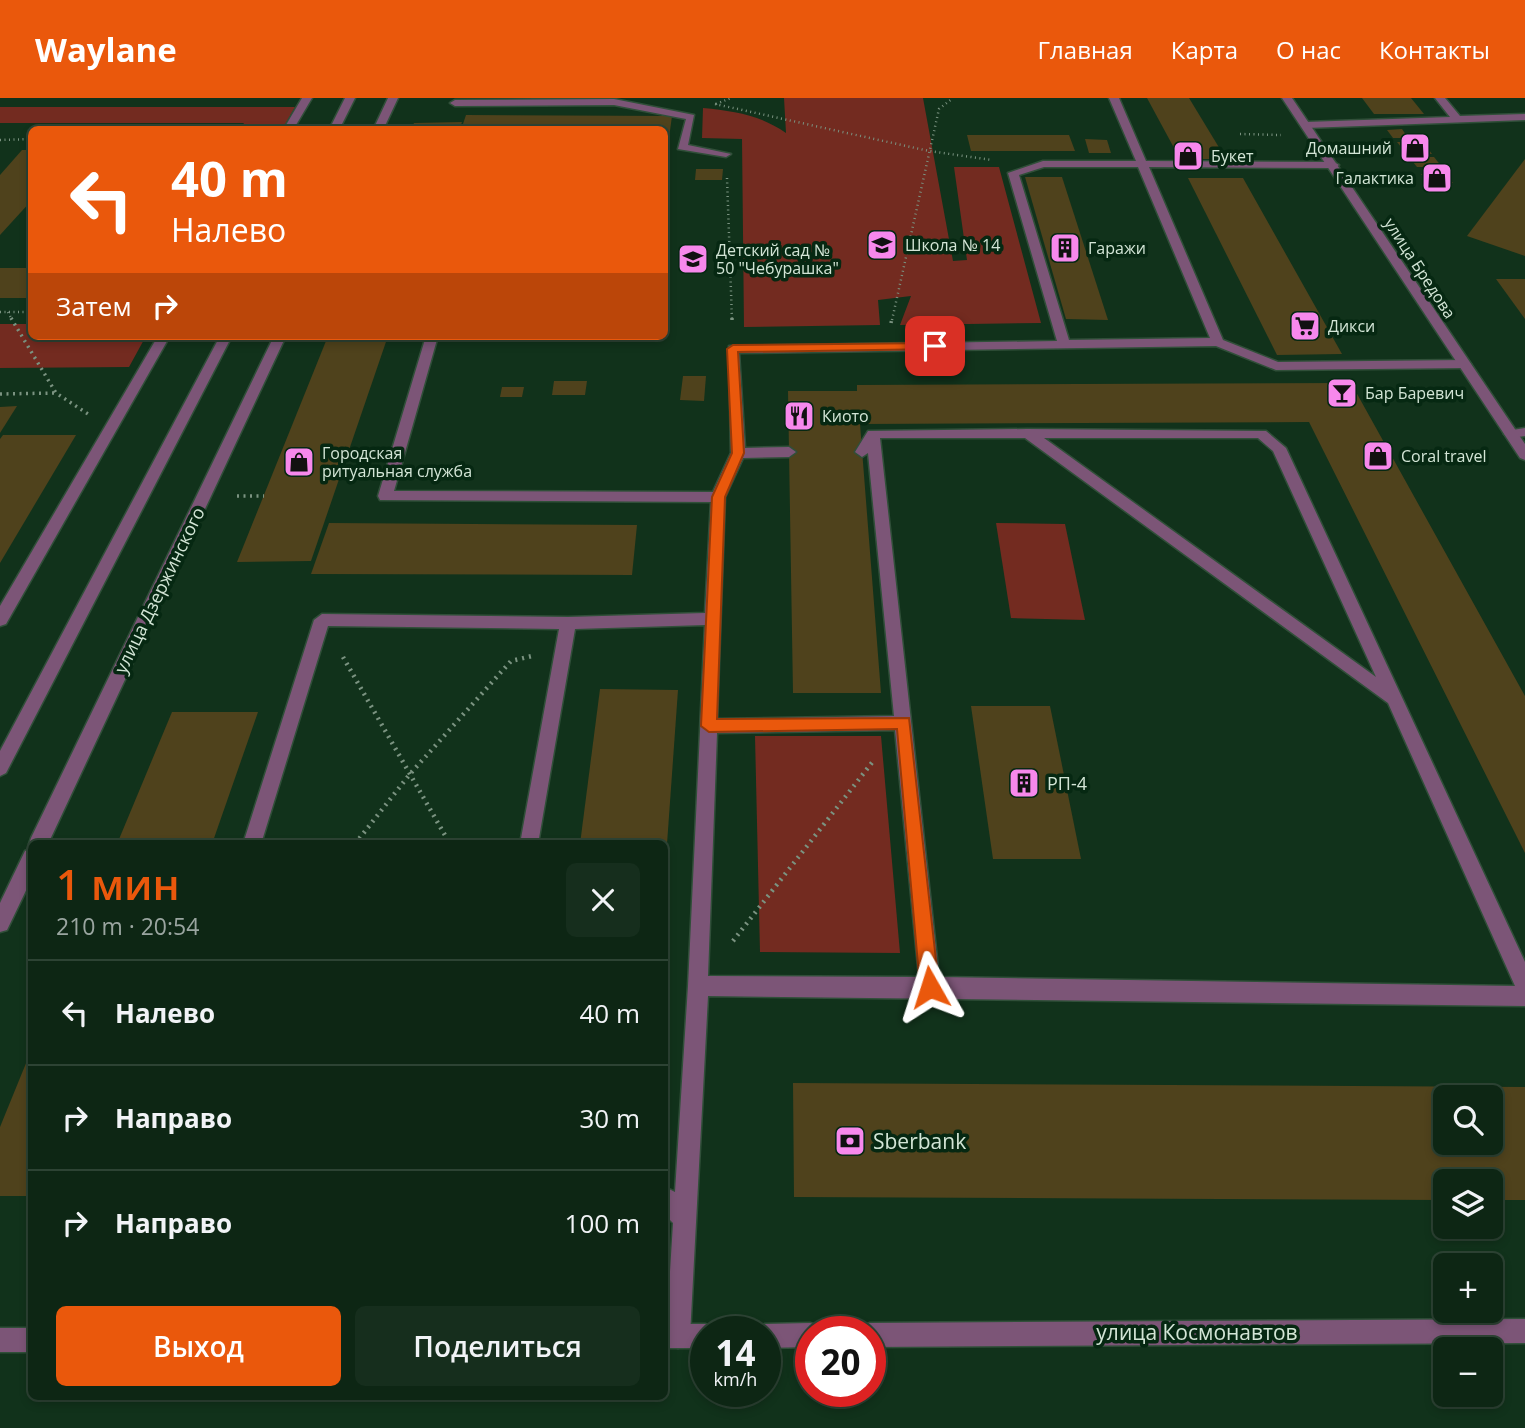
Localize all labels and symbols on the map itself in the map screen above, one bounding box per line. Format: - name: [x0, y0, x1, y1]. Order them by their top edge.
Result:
- shop icon: Домашний: [1398, 131, 1432, 165]
- place label: Домашний: [1306, 137, 1392, 159]
- shop icon: Букет: [1171, 139, 1205, 173]
- place label: Букет: [1211, 145, 1254, 167]
- shop icon: Галактика: [1420, 161, 1454, 195]
- place label: Галактика: [1336, 167, 1414, 189]
- street label: улица Бредова: [1379, 213, 1461, 323]
- school or university icon: Школа № 14: [865, 228, 899, 262]
- building icon: Гаражи: [1048, 231, 1082, 265]
- place label: Школа № 14: [905, 234, 1000, 256]
- place label: Гаражи: [1088, 237, 1146, 259]
- place label: Детский сад № 50 "Чебурашка": [716, 239, 839, 279]
- school or university icon: Детский сад № 50 "Чебурашка": [676, 242, 710, 276]
- supermarket icon: Дикси: [1288, 309, 1322, 343]
- place label: Дикси: [1328, 315, 1375, 337]
- pin: [905, 316, 965, 376]
- bar icon: Бар Баревич: [1325, 376, 1359, 410]
- place label: Бар Баревич: [1365, 382, 1464, 404]
- restaurant icon: Киото: [782, 399, 816, 433]
- place label: Киото: [822, 405, 869, 427]
- shop icon: Coral travel: [1361, 439, 1395, 473]
- place label: Городская ритуальная служба: [322, 442, 472, 482]
- shop icon: Городская ритуальная служба: [282, 445, 316, 479]
- place label: Coral travel: [1401, 445, 1486, 467]
- street label: улица Дзержинского: [108, 503, 210, 677]
- building icon: РП-4: [1007, 766, 1041, 800]
- place label: РП-4: [1047, 771, 1087, 795]
- position arrow: [893, 950, 967, 1024]
- bank icon: Sberbank: [833, 1124, 867, 1158]
- place label: Sberbank: [873, 1127, 966, 1155]
- speed limit sign: 20: [795, 1316, 886, 1407]
- street label: улица Космонавтов: [1096, 1318, 1298, 1346]

